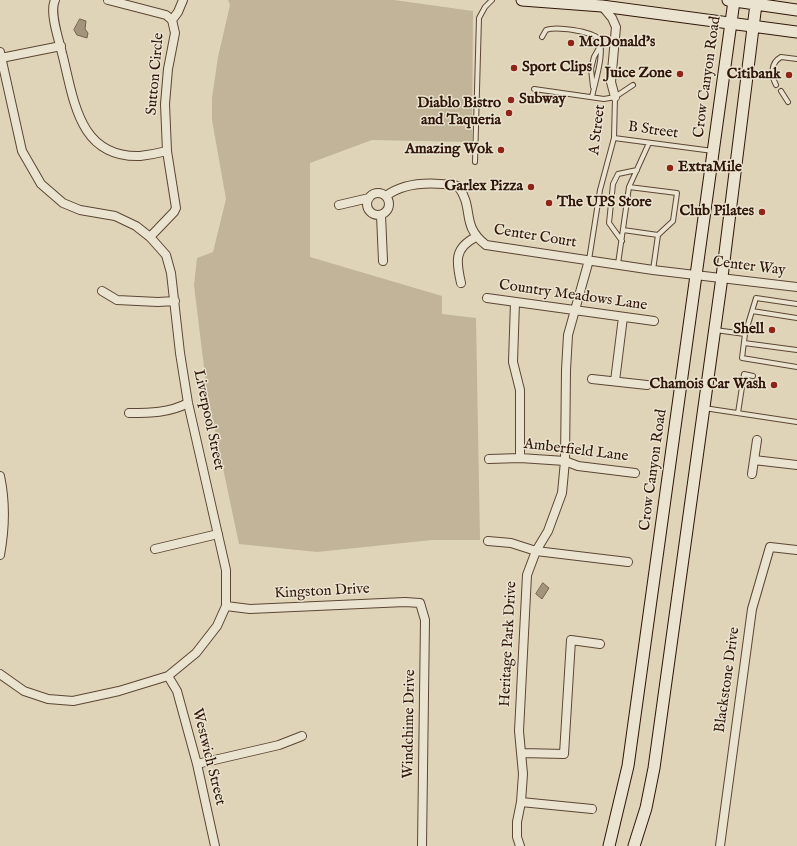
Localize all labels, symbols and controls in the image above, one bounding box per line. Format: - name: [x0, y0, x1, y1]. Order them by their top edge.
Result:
- street label: Crow Canyon Road: [691, 15, 725, 139]
- street label: Sutton Circle: [143, 32, 169, 116]
- place label: McDonald's: [579, 34, 655, 52]
- marker: McDonald's: [566, 38, 576, 48]
- place label: Sport Clips: [522, 59, 592, 77]
- marker: Sport Clips: [509, 63, 519, 73]
- place label: Juice Zone: [605, 65, 672, 83]
- place label: Citibank: [727, 66, 781, 84]
- marker: Juice Zone: [675, 69, 685, 79]
- marker: Citibank: [784, 70, 794, 80]
- place label: Subway: [519, 91, 566, 109]
- place label: Diablo Bistro and Taqueria: [417, 95, 501, 130]
- marker: Subway: [506, 95, 516, 105]
- street label: A Street: [586, 104, 610, 156]
- marker: Diablo Bistro and Taqueria: [504, 108, 514, 118]
- street label: B Street: [627, 119, 679, 143]
- place label: Amazing Wok: [405, 141, 493, 159]
- marker: Amazing Wok: [496, 145, 506, 155]
- place label: ExtraMile: [678, 159, 742, 177]
- marker: ExtraMile: [665, 163, 675, 173]
- place label: Garlex Pizza: [445, 178, 523, 196]
- marker: Garlex Pizza: [526, 182, 536, 192]
- place label: The UPS Store: [557, 194, 652, 212]
- marker: The UPS Store: [544, 198, 554, 208]
- place label: Club Pilates: [680, 203, 754, 221]
- marker: Club Pilates: [757, 207, 767, 217]
- street label: Center Court: [492, 222, 578, 252]
- street label: Center Way: [711, 254, 787, 280]
- street label: Country Meadows Lane: [498, 277, 648, 315]
- place label: Shell: [733, 321, 764, 339]
- marker: Shell: [767, 325, 777, 335]
- street label: Liverpool Street: [189, 368, 227, 472]
- place label: Chamois Car Wash: [650, 376, 766, 394]
- marker: Chamois Car Wash: [769, 380, 779, 390]
- street label: Crow Canyon Road: [637, 408, 671, 532]
- street label: Amberfield Lane: [523, 436, 629, 466]
- street label: Kingston Drive: [274, 581, 370, 603]
- street label: Heritage Park Drive: [497, 581, 521, 707]
- street label: Blackstone Drive: [712, 626, 744, 734]
- street label: Windchime Drive: [400, 669, 420, 779]
- street label: Westwich Street: [187, 706, 229, 808]

